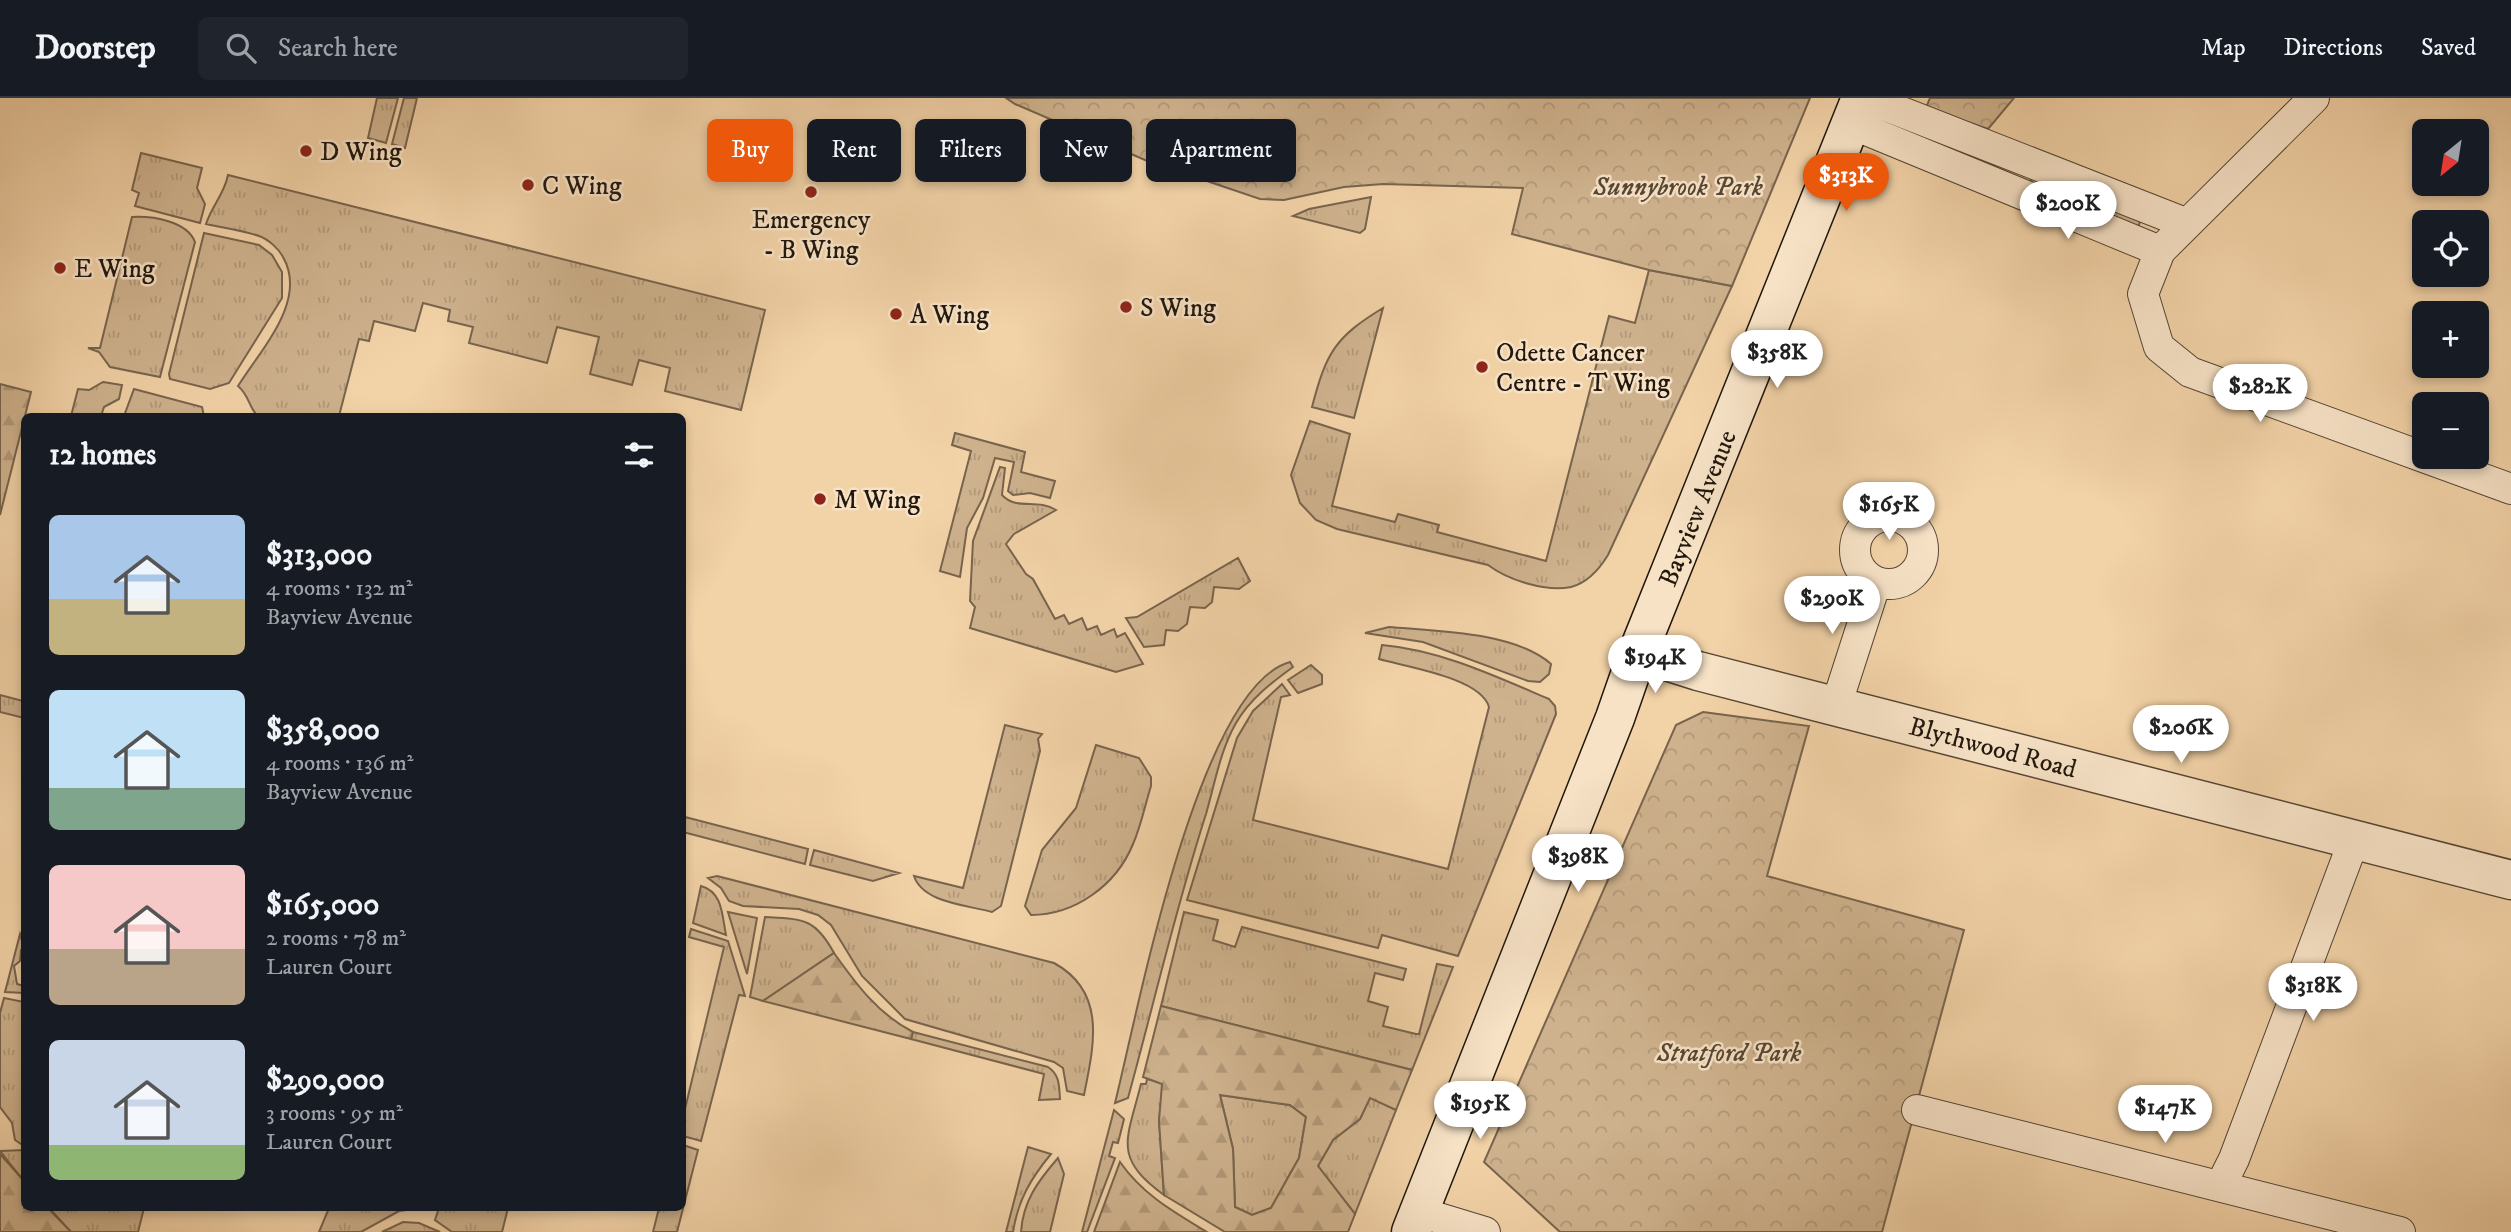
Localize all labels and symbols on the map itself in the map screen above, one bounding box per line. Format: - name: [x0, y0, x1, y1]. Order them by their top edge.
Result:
- north arrow: [2412, 119, 2488, 196]
- place label: D Wing: [320, 136, 402, 169]
- marker: D Wing: [298, 143, 314, 159]
- pin: $313K: [1797, 153, 1895, 213]
- place label: C Wing: [542, 170, 622, 203]
- park label: Sunnybrook Park: [1592, 171, 1763, 204]
- marker: C Wing: [520, 177, 536, 193]
- pin: $200K: [2019, 181, 2117, 241]
- marker: Emergency - B Wing: [803, 184, 819, 200]
- place label: Emergency - B Wing: [752, 204, 871, 267]
- place label: E Wing: [74, 253, 155, 286]
- marker: E Wing: [52, 260, 68, 276]
- place label: S Wing: [1140, 292, 1216, 325]
- place label: A Wing: [910, 299, 989, 332]
- marker: S Wing: [1118, 299, 1134, 315]
- marker: A Wing: [888, 306, 904, 322]
- pin: $358K: [1728, 330, 1826, 390]
- place label: Odette Cancer Centre - T Wing: [1496, 337, 1670, 400]
- marker: Odette Cancer Centre - T Wing: [1474, 359, 1490, 375]
- pin: $282K: [2211, 364, 2309, 424]
- street label: Bayview Avenue: [1652, 426, 1745, 592]
- pin: $165K: [1840, 482, 1938, 542]
- place label: M Wing: [834, 484, 920, 517]
- marker: M Wing: [812, 491, 828, 507]
- pin: $290K: [1783, 576, 1881, 636]
- pin: $194K: [1606, 636, 1704, 695]
- pin: $206K: [2132, 706, 2230, 765]
- street label: Blythwood Road: [1905, 710, 2080, 787]
- pin: $398K: [1529, 834, 1627, 894]
- pin: $318K: [2264, 964, 2362, 1023]
- park label: Stratford Park: [1656, 1037, 1801, 1070]
- pin: $195K: [1431, 1082, 1529, 1141]
- pin: $147K: [2116, 1086, 2214, 1145]

